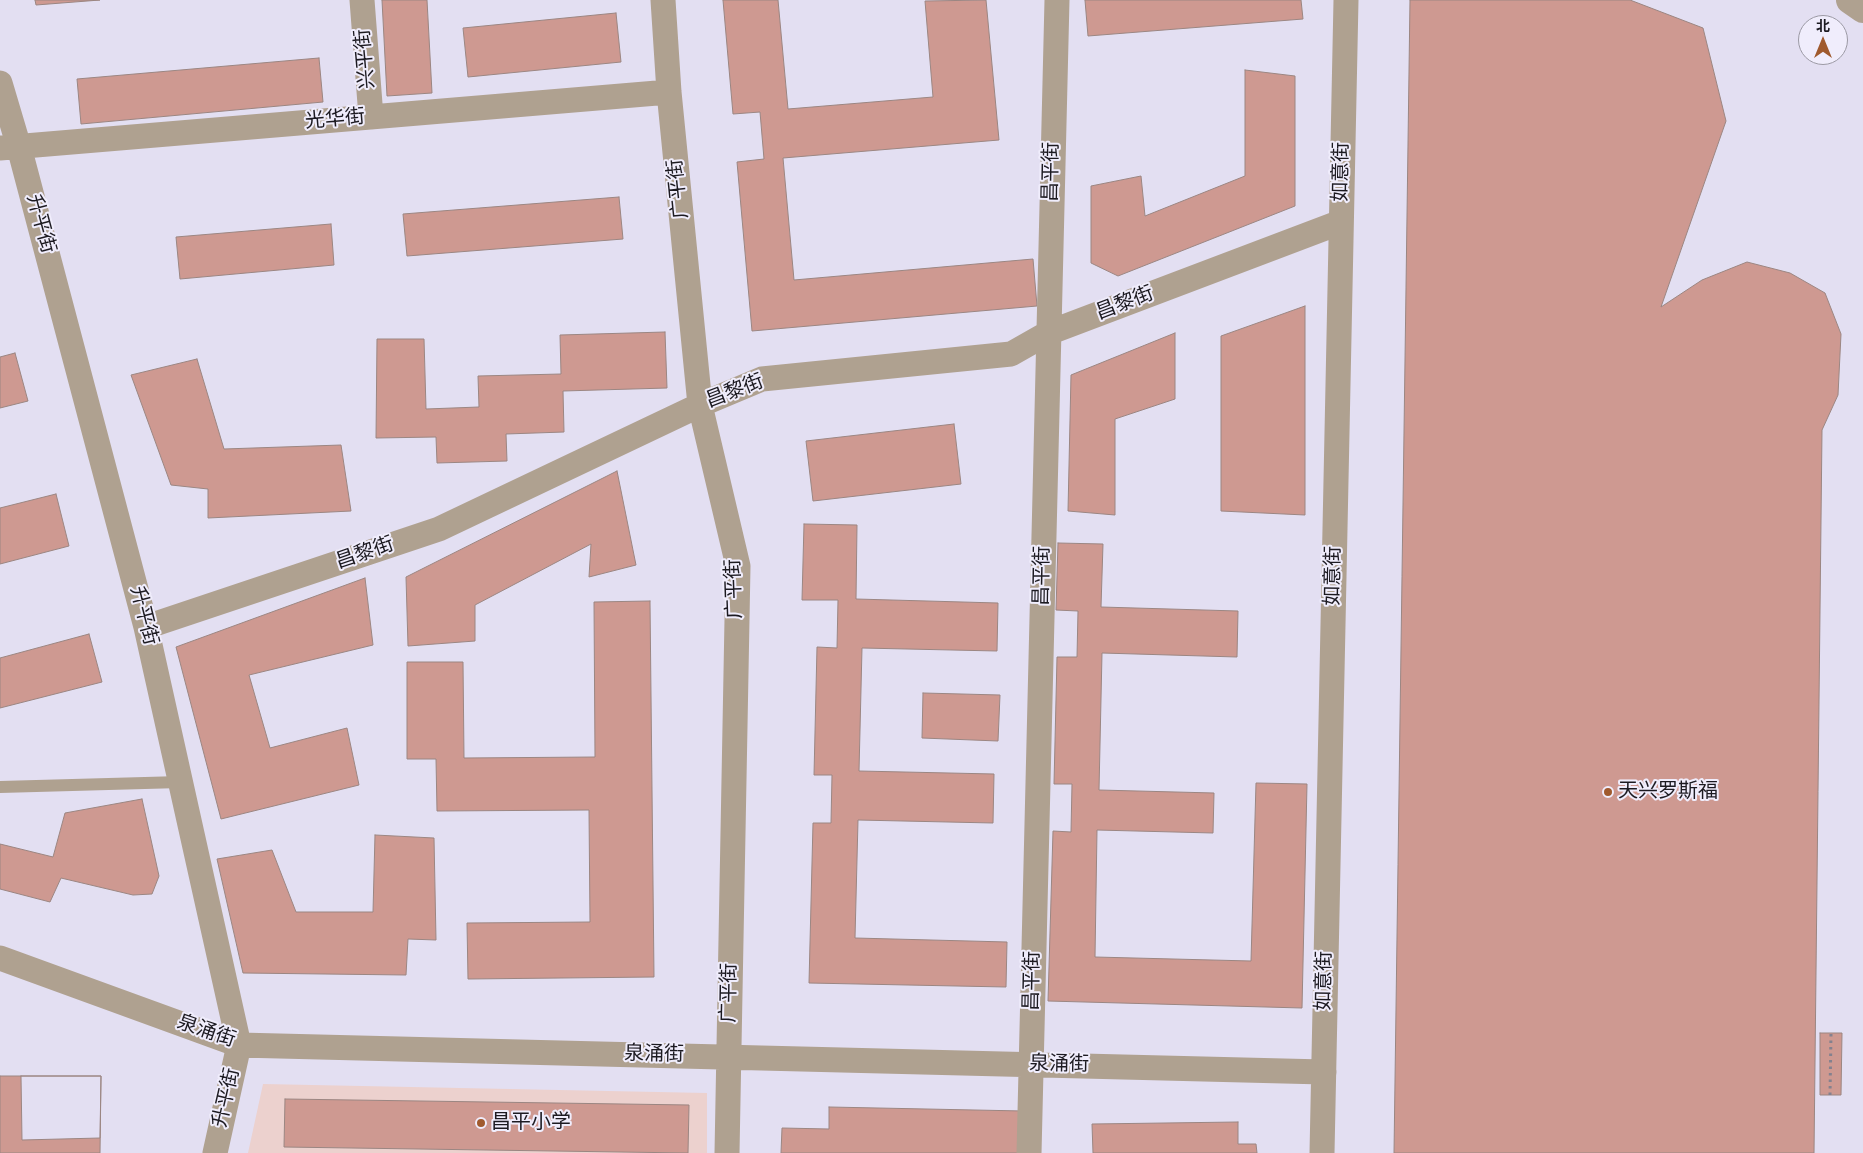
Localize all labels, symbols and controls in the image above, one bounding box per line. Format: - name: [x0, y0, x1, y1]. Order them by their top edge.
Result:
- north arrow: [1798, 15, 1848, 65]
- text: 北: [1816, 16, 1830, 36]
- street label: 兴平街: [351, 28, 381, 90]
- street label: 光华街: [304, 105, 366, 135]
- street label: 昌平街: [1039, 142, 1065, 202]
- street label: 如意街: [1329, 142, 1355, 202]
- street label: 广平街: [664, 158, 694, 220]
- street label: 升平街: [21, 192, 59, 256]
- street label: 昌黎街: [1093, 282, 1157, 326]
- street label: 昌黎街: [703, 370, 767, 414]
- street label: 昌黎街: [333, 533, 397, 575]
- street label: 昌平街: [1030, 546, 1056, 606]
- street label: 如意街: [1321, 546, 1347, 606]
- street label: 广平街: [722, 559, 748, 619]
- street label: 升平街: [124, 584, 162, 648]
- place label: 天兴罗斯福: [1618, 780, 1718, 804]
- marker: 天兴罗斯福: [1602, 786, 1614, 798]
- street label: 昌平街: [1020, 951, 1046, 1011]
- street label: 如意街: [1312, 951, 1338, 1011]
- street label: 广平街: [717, 963, 743, 1023]
- street label: 泉涌街: [174, 1011, 238, 1053]
- street label: 泉涌街: [624, 1042, 684, 1068]
- street label: 泉涌街: [1029, 1052, 1089, 1078]
- street label: 升平街: [209, 1066, 245, 1130]
- place label: 昌平小学: [491, 1111, 571, 1135]
- marker: 昌平小学: [475, 1117, 487, 1129]

